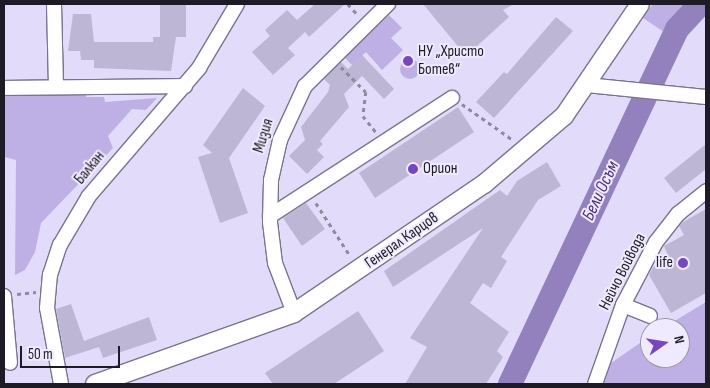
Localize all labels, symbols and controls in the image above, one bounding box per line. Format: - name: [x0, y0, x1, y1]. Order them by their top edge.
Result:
- place label: НУ „Христо Ботев“: [418, 42, 484, 80]
- marker: НУ „Христо Ботев“: [402, 55, 414, 67]
- street label: Мизия: [250, 116, 278, 156]
- street label: Балкан: [71, 147, 109, 189]
- water label: Бели Осъм: [578, 158, 624, 224]
- place label: Орион: [423, 159, 458, 179]
- marker: Орион: [407, 163, 419, 175]
- street label: Генерал Карцов: [362, 209, 442, 273]
- street label: Нейчо Войвода: [596, 230, 650, 314]
- place label: life: [656, 253, 673, 273]
- marker: life: [677, 257, 689, 269]
- north arrow: [640, 318, 690, 368]
- text: N: [670, 334, 688, 345]
- scale bar: [22, 336, 122, 368]
- text: 50 m: [28, 345, 53, 364]

